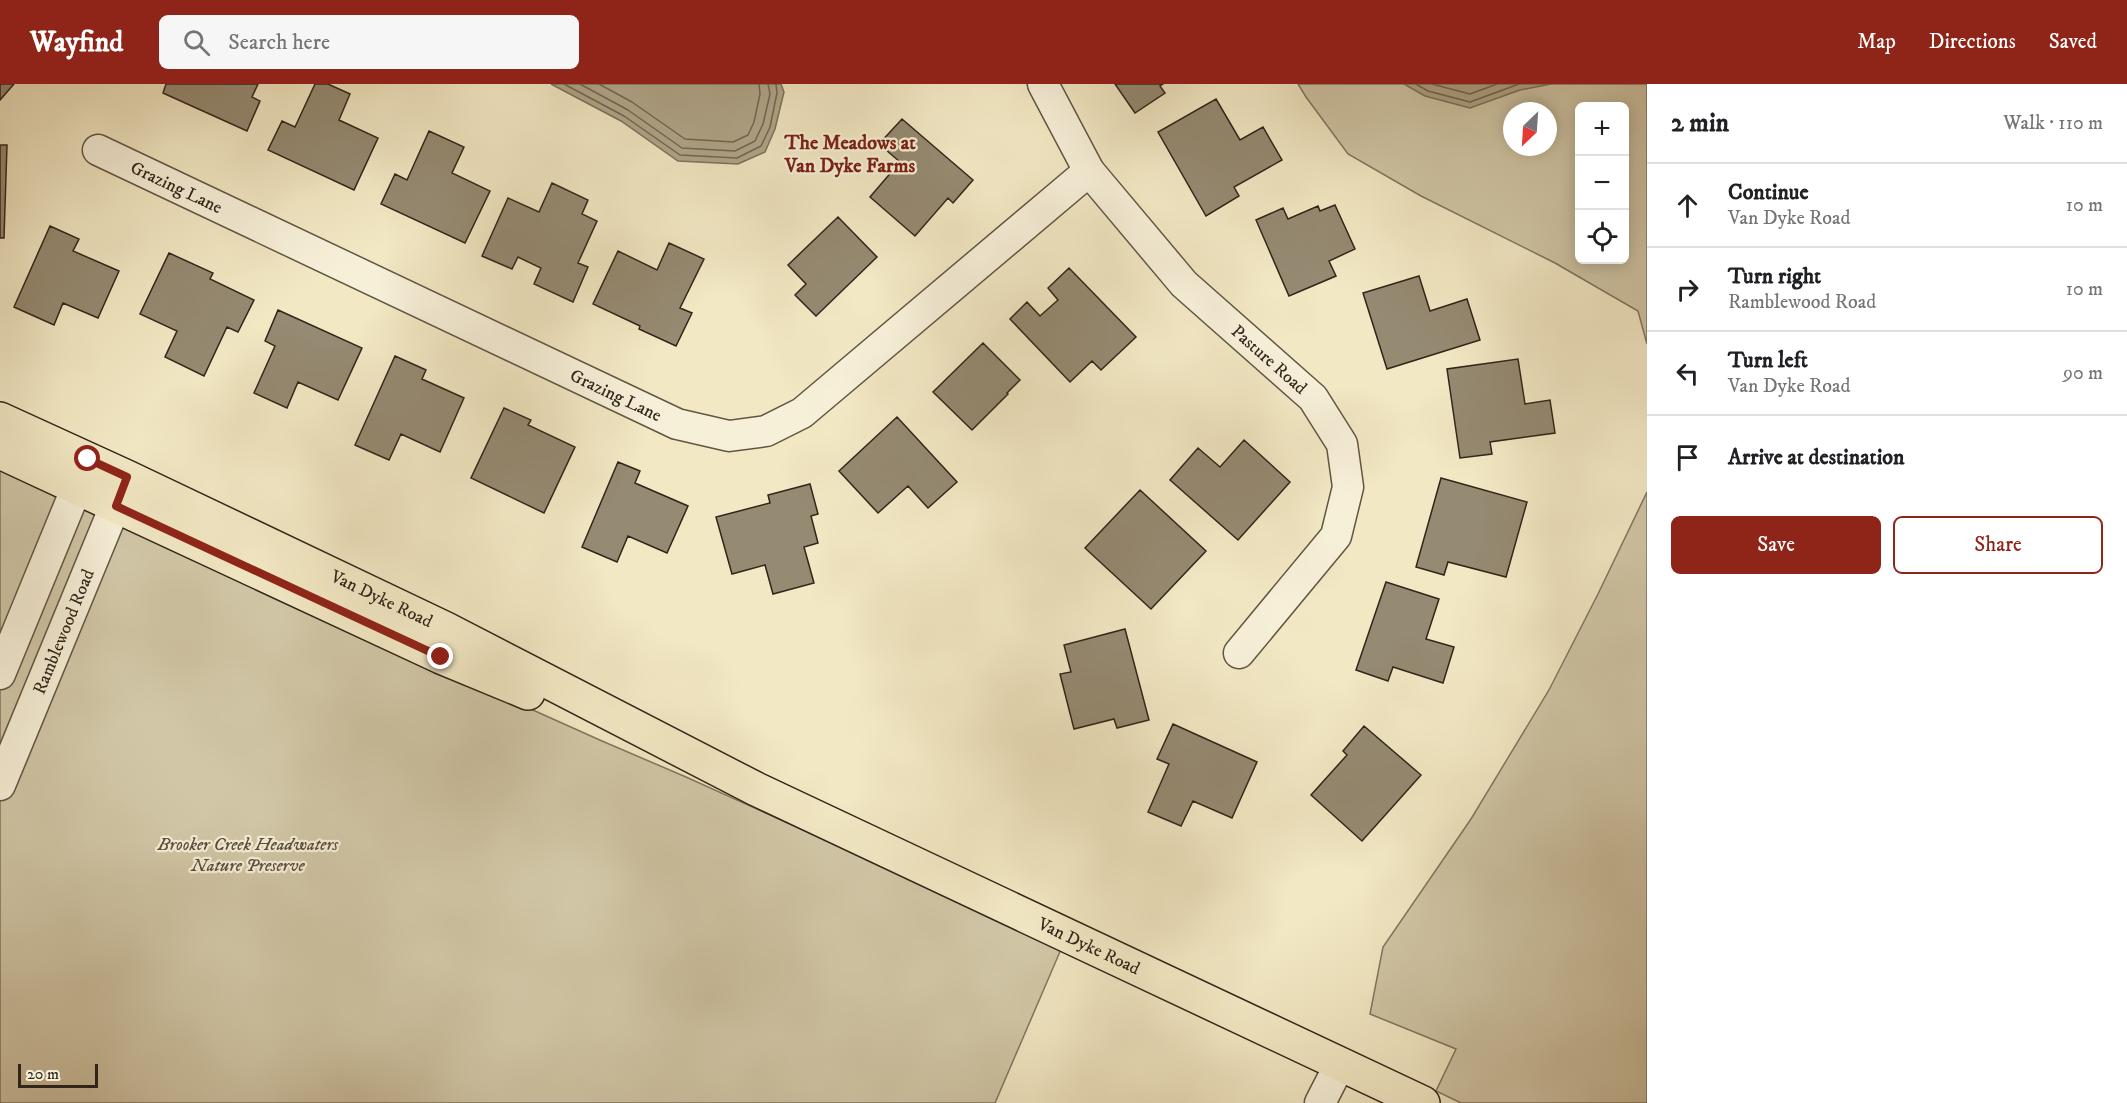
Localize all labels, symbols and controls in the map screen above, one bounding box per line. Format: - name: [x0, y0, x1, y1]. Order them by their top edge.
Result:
- search box: [159, 15, 579, 69]
- text: Wayfind: [30, 25, 123, 60]
- icon: search: [180, 26, 213, 59]
- text: Search here: [228, 29, 330, 56]
- text: Map: [1857, 29, 1896, 55]
- text: Directions: [1929, 29, 2016, 55]
- text: Saved: [2049, 29, 2097, 55]
- north arrow: [1503, 102, 1557, 156]
- map controls: [1575, 102, 1629, 264]
- button: +: [1575, 102, 1629, 156]
- text: 2 min: [1671, 107, 1729, 140]
- text: Walk · 110 m: [2003, 111, 2103, 136]
- district label: The Meadows at Van Dyke Farms: [783, 131, 916, 179]
- button: −: [1575, 156, 1629, 210]
- street label: Grazing Lane: [127, 157, 226, 219]
- text: Continue: [1728, 179, 1809, 206]
- icon: ahead: [1671, 189, 1704, 222]
- text: 10 m: [2066, 193, 2103, 218]
- text: Van Dyke Road: [1728, 206, 1850, 231]
- button: locate: [1575, 210, 1629, 264]
- text: Turn right: [1728, 263, 1821, 290]
- icon: right: [1671, 273, 1704, 306]
- text: 10 m: [2066, 277, 2103, 302]
- text: Ramblewood Road: [1728, 290, 1876, 315]
- street label: Pasture Road: [1226, 321, 1311, 400]
- text: Turn left: [1728, 347, 1808, 374]
- icon: left: [1671, 357, 1704, 390]
- text: 90 m: [2063, 361, 2103, 386]
- street label: Grazing Lane: [566, 365, 665, 427]
- text: Van Dyke Road: [1728, 374, 1850, 399]
- icon: arrive: [1671, 441, 1704, 474]
- text: Arrive at destination: [1728, 444, 1905, 471]
- route start: [74, 445, 100, 471]
- button: Save: [1671, 516, 1881, 574]
- button: Share: [1893, 516, 2103, 574]
- street label: Van Dyke Road: [326, 565, 436, 633]
- street label: Ramblewood Road: [29, 566, 100, 698]
- route end: [427, 643, 453, 669]
- park label: Brooker Creek Headwaters Nature Preserve: [157, 834, 339, 877]
- street label: Van Dyke Road: [1033, 913, 1143, 980]
- scale bar: [18, 1061, 98, 1088]
- text: 20 m: [27, 1064, 59, 1084]

